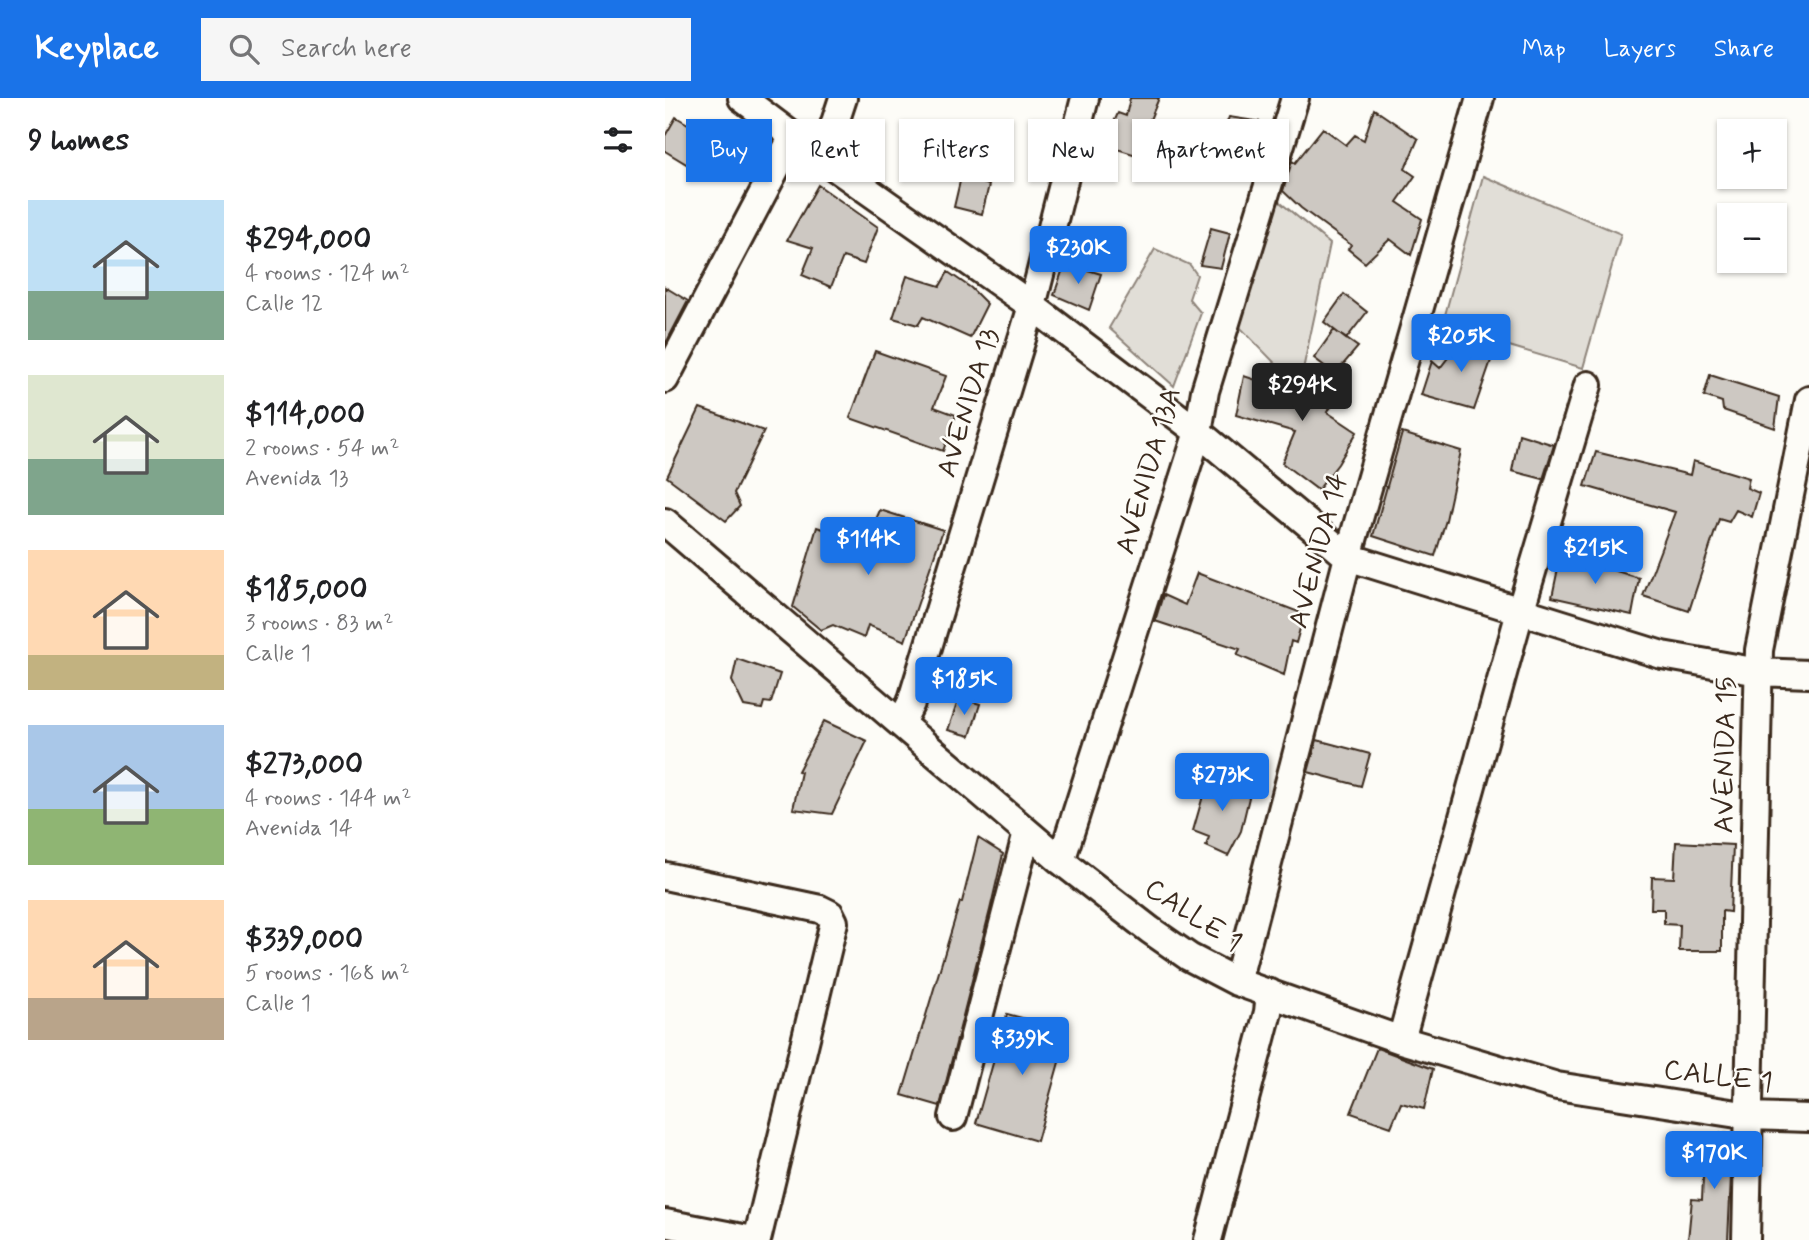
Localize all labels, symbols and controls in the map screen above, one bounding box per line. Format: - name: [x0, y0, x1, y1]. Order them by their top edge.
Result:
- search box: [201, 18, 691, 81]
- text: Keyplace: [35, 27, 159, 71]
- icon: search: [225, 30, 263, 68]
- text: Search here: [281, 32, 412, 66]
- text: Map: [1522, 34, 1566, 65]
- text: Layers: [1604, 34, 1676, 65]
- text: Share: [1714, 34, 1774, 65]
- chip: Buy: [686, 119, 772, 182]
- chip: Rent: [786, 119, 885, 182]
- chip: Filters: [899, 119, 1014, 182]
- chip: New: [1028, 119, 1118, 182]
- chip: Apartment: [1132, 119, 1289, 182]
- map controls: [1717, 119, 1787, 273]
- button: +: [1717, 119, 1787, 189]
- text: 9 homes: [28, 121, 129, 160]
- icon: filters: [599, 121, 637, 159]
- button: −: [1717, 203, 1787, 273]
- text: $294,000: [245, 220, 371, 259]
- pin: $230K: [1029, 226, 1127, 286]
- icon: home: [84, 228, 168, 312]
- text: $230K: [1046, 234, 1110, 264]
- text: 4 rooms · 124 m²: [245, 259, 410, 289]
- text: Calle 12: [245, 289, 323, 319]
- pin: $205K: [1412, 314, 1510, 374]
- text: $205K: [1428, 322, 1494, 352]
- street label: AVENIDA 13: [929, 324, 1009, 482]
- pin: $294K: [1253, 364, 1351, 423]
- text: $294K: [1268, 371, 1336, 401]
- street label: AVENIDA 13A: [1107, 383, 1191, 559]
- text: $114,000: [245, 395, 365, 434]
- icon: home: [84, 403, 168, 487]
- text: 2 rooms · 54 m²: [245, 434, 399, 464]
- text: Avenida 13: [245, 464, 348, 494]
- street label: AVENIDA 14: [1281, 469, 1357, 633]
- pin: $114K: [819, 518, 917, 577]
- text: $114K: [836, 525, 900, 555]
- pin: $215K: [1546, 526, 1644, 586]
- text: $215K: [1563, 534, 1627, 564]
- text: $185,000: [245, 570, 368, 609]
- icon: home: [84, 578, 168, 662]
- text: 3 rooms · 83 m²: [245, 609, 393, 639]
- text: Calle 1: [245, 639, 311, 669]
- pin: $185K: [915, 658, 1013, 717]
- text: $185K: [931, 665, 997, 695]
- street label: AVENIDA 15: [1706, 676, 1746, 834]
- text: $273,000: [245, 745, 363, 784]
- icon: home: [84, 753, 168, 837]
- pin: $273K: [1173, 754, 1271, 813]
- text: $273K: [1191, 761, 1253, 791]
- text: 4 rooms · 144 m²: [245, 784, 412, 814]
- text: Avenida 14: [245, 814, 353, 844]
- street label: CALLE 1: [1137, 871, 1249, 961]
- text: $339,000: [245, 920, 363, 959]
- icon: home: [84, 928, 168, 1012]
- text: 5 rooms · 168 m²: [245, 959, 410, 989]
- text: Calle 1: [245, 989, 311, 1019]
- pin: $339K: [973, 1018, 1071, 1077]
- text: $339K: [991, 1025, 1053, 1055]
- street label: CALLE 1: [1661, 1052, 1775, 1102]
- pin: $170K: [1665, 1132, 1763, 1191]
- text: $170K: [1681, 1139, 1747, 1169]

